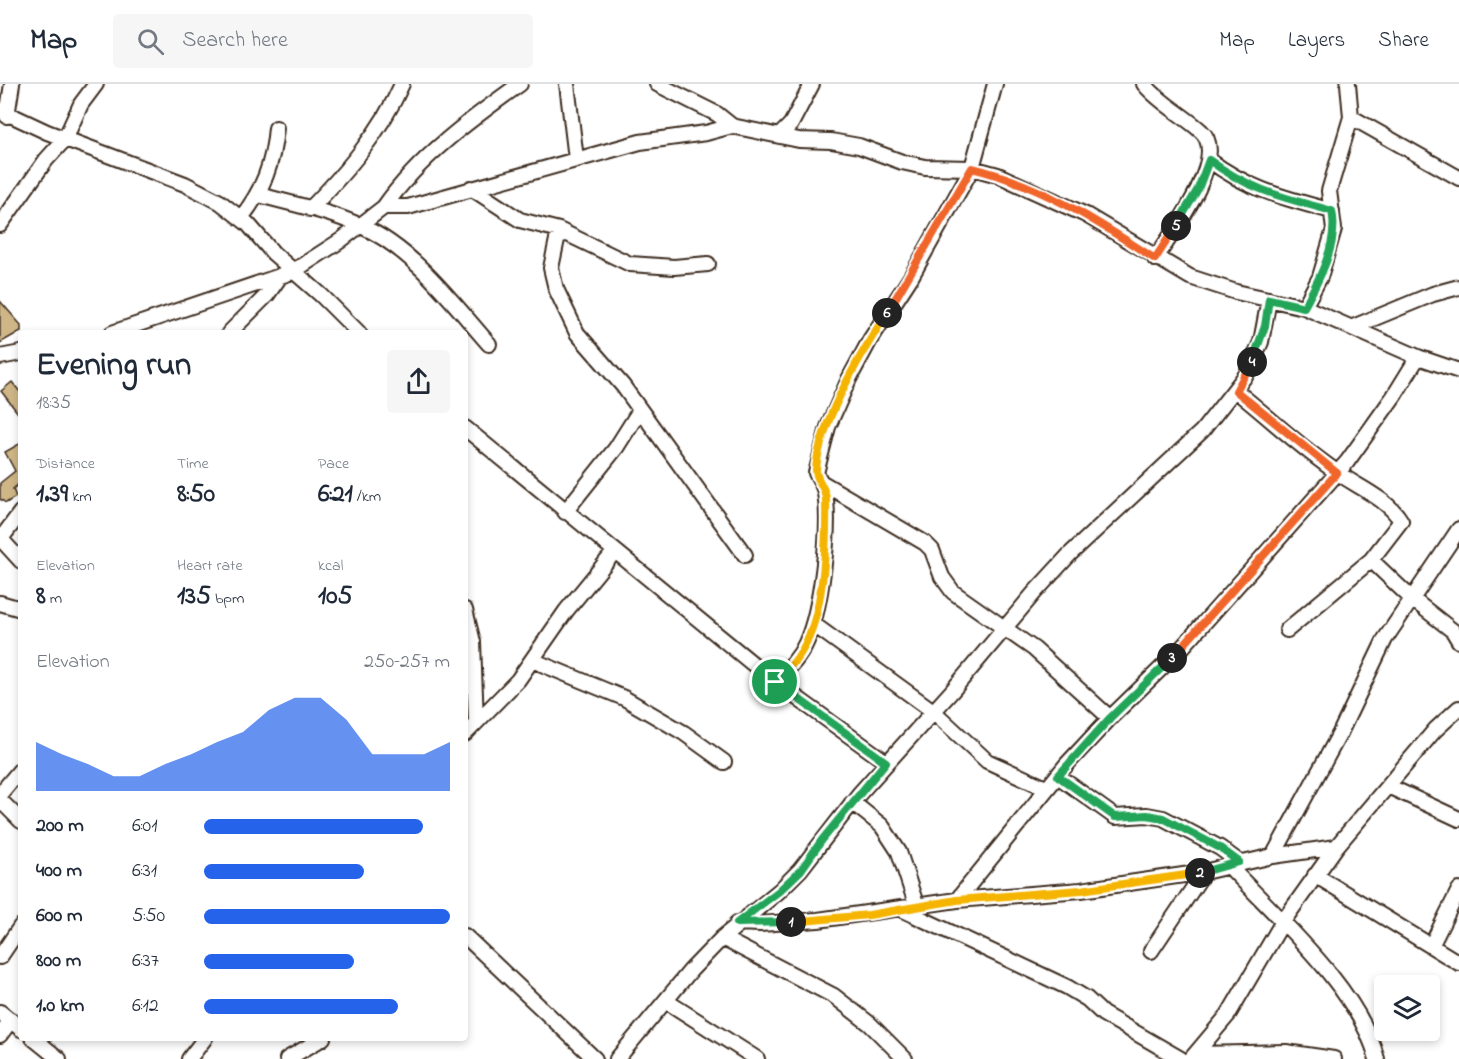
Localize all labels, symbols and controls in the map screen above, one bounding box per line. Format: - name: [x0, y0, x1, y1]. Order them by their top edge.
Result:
- search box: [113, 14, 533, 68]
- text: Map: [30, 21, 77, 62]
- icon: search: [134, 25, 167, 58]
- text: Search here: [182, 25, 288, 57]
- text: Map: [1219, 26, 1255, 56]
- text: Layers: [1288, 26, 1345, 56]
- text: Share: [1378, 26, 1429, 56]
- pin: 5: [1161, 211, 1191, 241]
- text: 5: [1171, 214, 1181, 238]
- pin: 6: [872, 298, 902, 328]
- text: 6: [883, 301, 891, 325]
- text: Evening run: [36, 342, 191, 390]
- pin: 4: [1237, 347, 1267, 377]
- button: share: [387, 350, 450, 413]
- text: 4: [1249, 350, 1255, 374]
- text: 18:35: [36, 389, 71, 418]
- text: Distance: [36, 452, 95, 476]
- text: Time: [177, 452, 209, 476]
- text: Pace: [318, 452, 349, 476]
- text: 1.39: [36, 476, 68, 514]
- text: 8:50: [177, 476, 215, 514]
- text: 6:21: [318, 476, 353, 514]
- text: km: [68, 485, 92, 509]
- text: /km: [353, 485, 381, 509]
- text: Elevation: [36, 554, 95, 578]
- text: Heart rate: [177, 554, 243, 578]
- text: kcal: [318, 554, 343, 578]
- text: 8: [36, 578, 46, 616]
- text: 135: [177, 578, 211, 616]
- text: 105: [318, 578, 352, 616]
- text: m: [46, 587, 62, 611]
- text: bpm: [211, 587, 244, 611]
- pin: 3: [1157, 643, 1187, 673]
- text: 3: [1169, 646, 1175, 670]
- text: Elevation: [36, 648, 110, 677]
- text: 250–257 m: [364, 648, 450, 677]
- pin: [749, 656, 800, 707]
- icon: arrive: [758, 665, 791, 698]
- text: 200 m: [36, 812, 84, 841]
- text: 6:01: [132, 812, 158, 841]
- text: 400 m: [36, 857, 82, 886]
- text: 6:31: [132, 857, 157, 886]
- pin: 2: [1185, 858, 1215, 888]
- text: 2: [1196, 861, 1204, 885]
- text: 600 m: [36, 902, 83, 931]
- text: 5:50: [132, 902, 165, 931]
- pin: 1: [776, 907, 806, 937]
- text: 1: [788, 910, 794, 934]
- text: 800 m: [36, 947, 81, 976]
- text: 6:37: [132, 947, 159, 976]
- map controls: [1374, 975, 1440, 1041]
- button: layers: [1374, 975, 1440, 1041]
- text: 1.0 km: [36, 992, 84, 1021]
- text: 6:12: [132, 992, 159, 1021]

